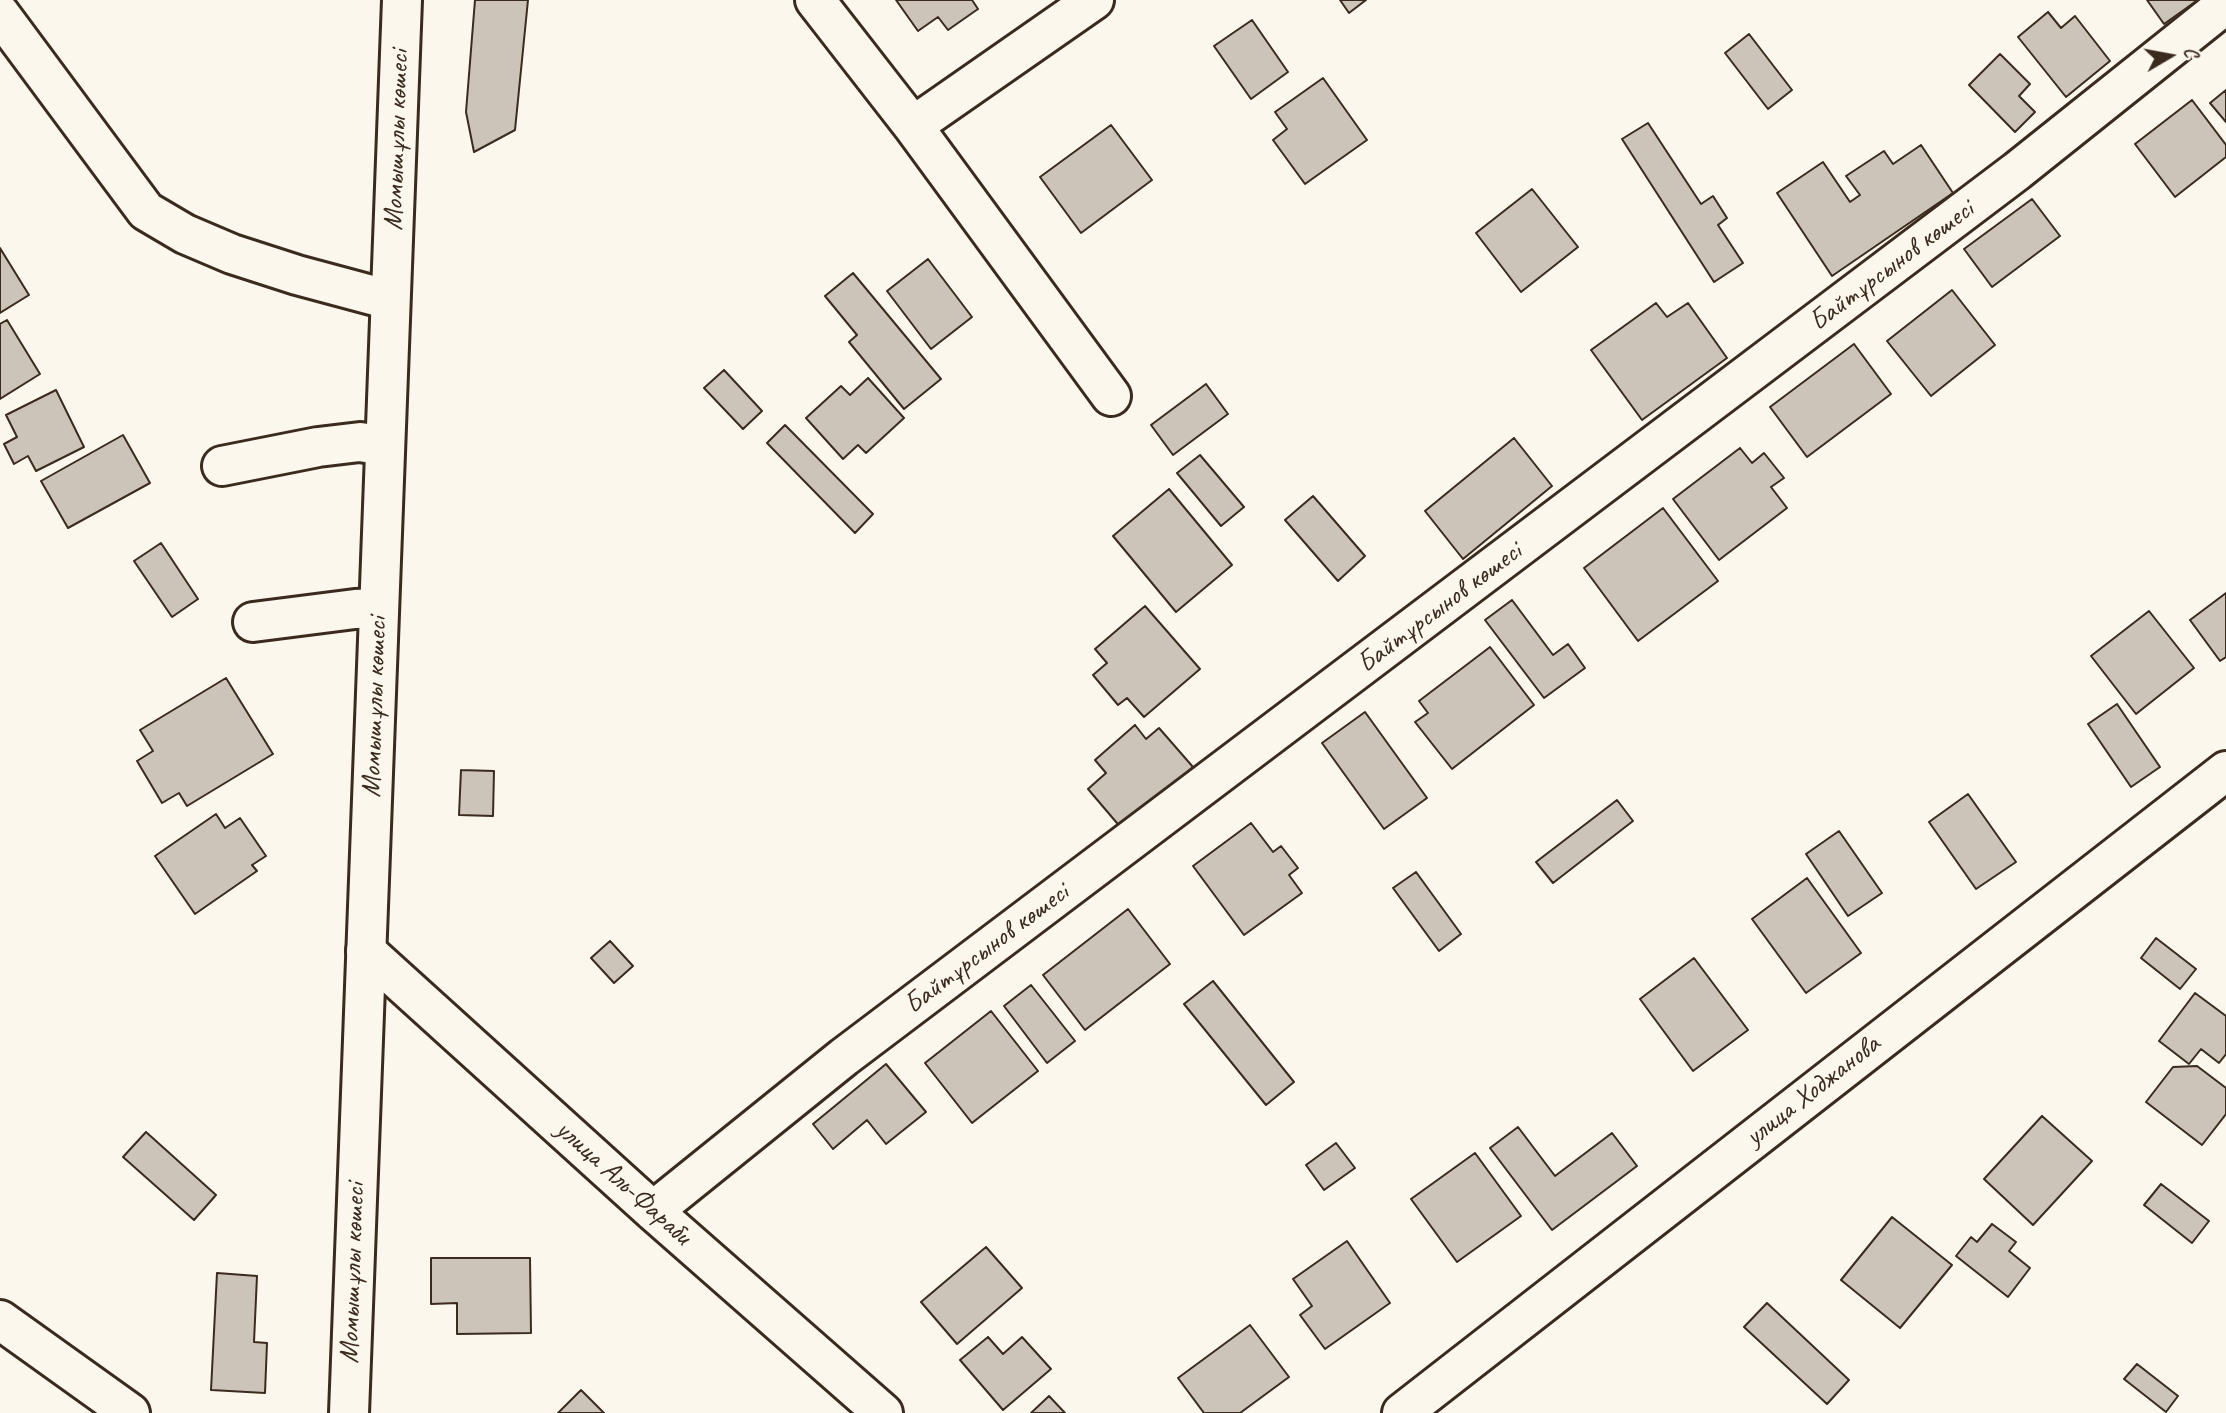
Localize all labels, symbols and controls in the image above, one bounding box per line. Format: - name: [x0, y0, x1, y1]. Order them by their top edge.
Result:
- north arrow: [2135, 21, 2205, 91]
- text: С: [2178, 46, 2203, 59]
- street label: Момышұлы көшесі: [377, 49, 417, 231]
- street label: Байтұрсынов көшесі: [1803, 193, 1981, 339]
- street label: Байтұрсынов көшесі: [1351, 535, 1529, 681]
- street label: Момышұлы көшесі: [355, 616, 395, 798]
- street label: Байтұрсынов көшесі: [898, 876, 1076, 1022]
- street label: улица Ходжанова: [1739, 1028, 1887, 1154]
- street label: улица Аль-Фараби: [548, 1113, 698, 1253]
- street label: Момышұлы көшесі: [333, 1182, 373, 1364]

